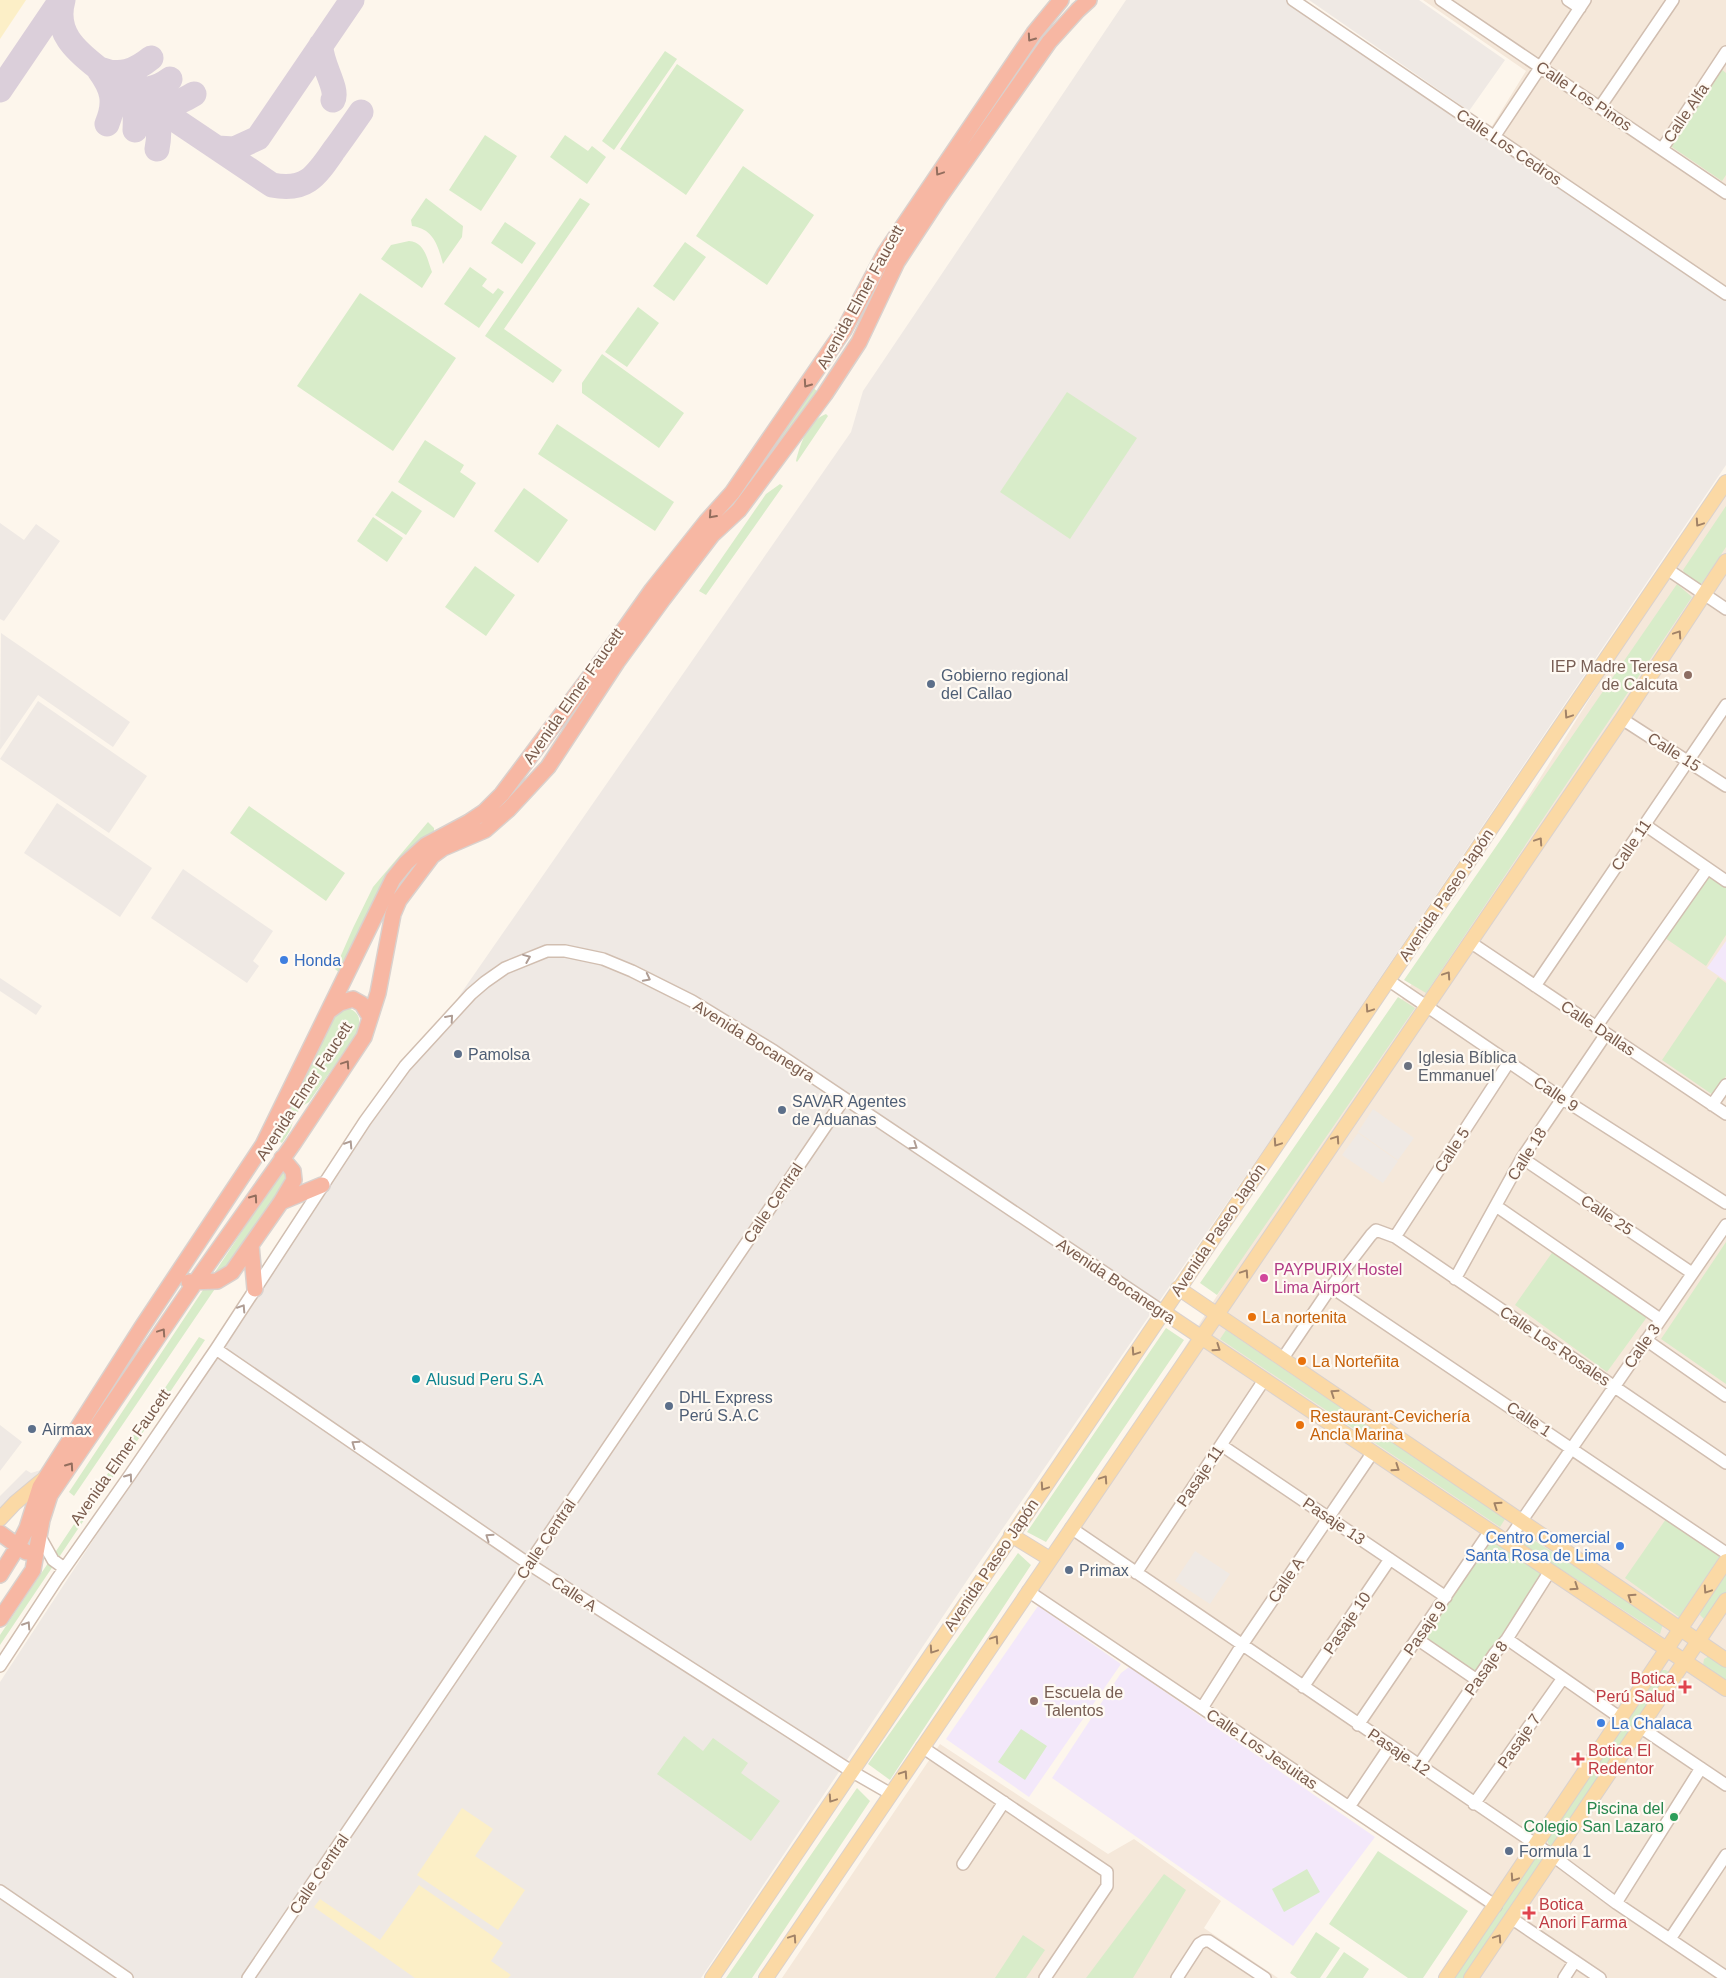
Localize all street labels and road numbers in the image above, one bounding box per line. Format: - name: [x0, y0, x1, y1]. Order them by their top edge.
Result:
- street label: Calle Los Pinos: [1533, 58, 1635, 134]
- street label: Calle Alfa: [1660, 80, 1712, 146]
- street label: Calle Los Cedros: [1453, 106, 1565, 188]
- street label: Avenida Elmer Faucett: [813, 222, 907, 372]
- street label: Avenida Elmer Faucett: [520, 624, 627, 767]
- street label: Calle 15: [1645, 729, 1703, 775]
- street label: Calle 11: [1608, 816, 1654, 874]
- street label: Avenida Paseo Japón: [1396, 826, 1496, 964]
- street label: Avenida Bocanegra: [690, 997, 818, 1085]
- street label: Calle Dallas: [1558, 997, 1638, 1059]
- street label: Avenida Elmer Faucett: [253, 1018, 355, 1163]
- street label: Calle 9: [1531, 1073, 1581, 1115]
- street label: Calle 5: [1431, 1124, 1473, 1176]
- street label: Calle 18: [1504, 1125, 1550, 1183]
- street label: Calle Central: [740, 1160, 806, 1246]
- street label: Avenida Paseo Japón: [1168, 1161, 1268, 1299]
- street label: Calle 25: [1578, 1192, 1636, 1239]
- street label: Avenida Bocanegra: [1053, 1235, 1179, 1327]
- street label: Calle Los Rosales: [1497, 1303, 1613, 1389]
- street label: Calle 3: [1621, 1321, 1663, 1371]
- street label: Avenida Elmer Faucett: [67, 1385, 174, 1528]
- street label: Calle 1: [1504, 1398, 1554, 1440]
- street label: Pasaje 11: [1173, 1442, 1227, 1510]
- street label: Pasaje 13: [1300, 1494, 1368, 1548]
- street label: Calle Central: [513, 1496, 579, 1582]
- street label: Avenida Paseo Japón: [941, 1496, 1041, 1634]
- street label: Calle A: [1265, 1554, 1307, 1606]
- street label: Calle A: [548, 1573, 600, 1615]
- street label: Pasaje 10: [1320, 1589, 1374, 1657]
- street label: Pasaje 9: [1400, 1598, 1450, 1658]
- street label: Pasaje 8: [1461, 1638, 1511, 1698]
- street label: Calle Los Jesuitas: [1203, 1706, 1321, 1792]
- street label: Pasaje 7: [1494, 1711, 1544, 1771]
- street label: Pasaje 12: [1365, 1725, 1433, 1779]
- street label: Calle Central: [286, 1831, 352, 1917]

